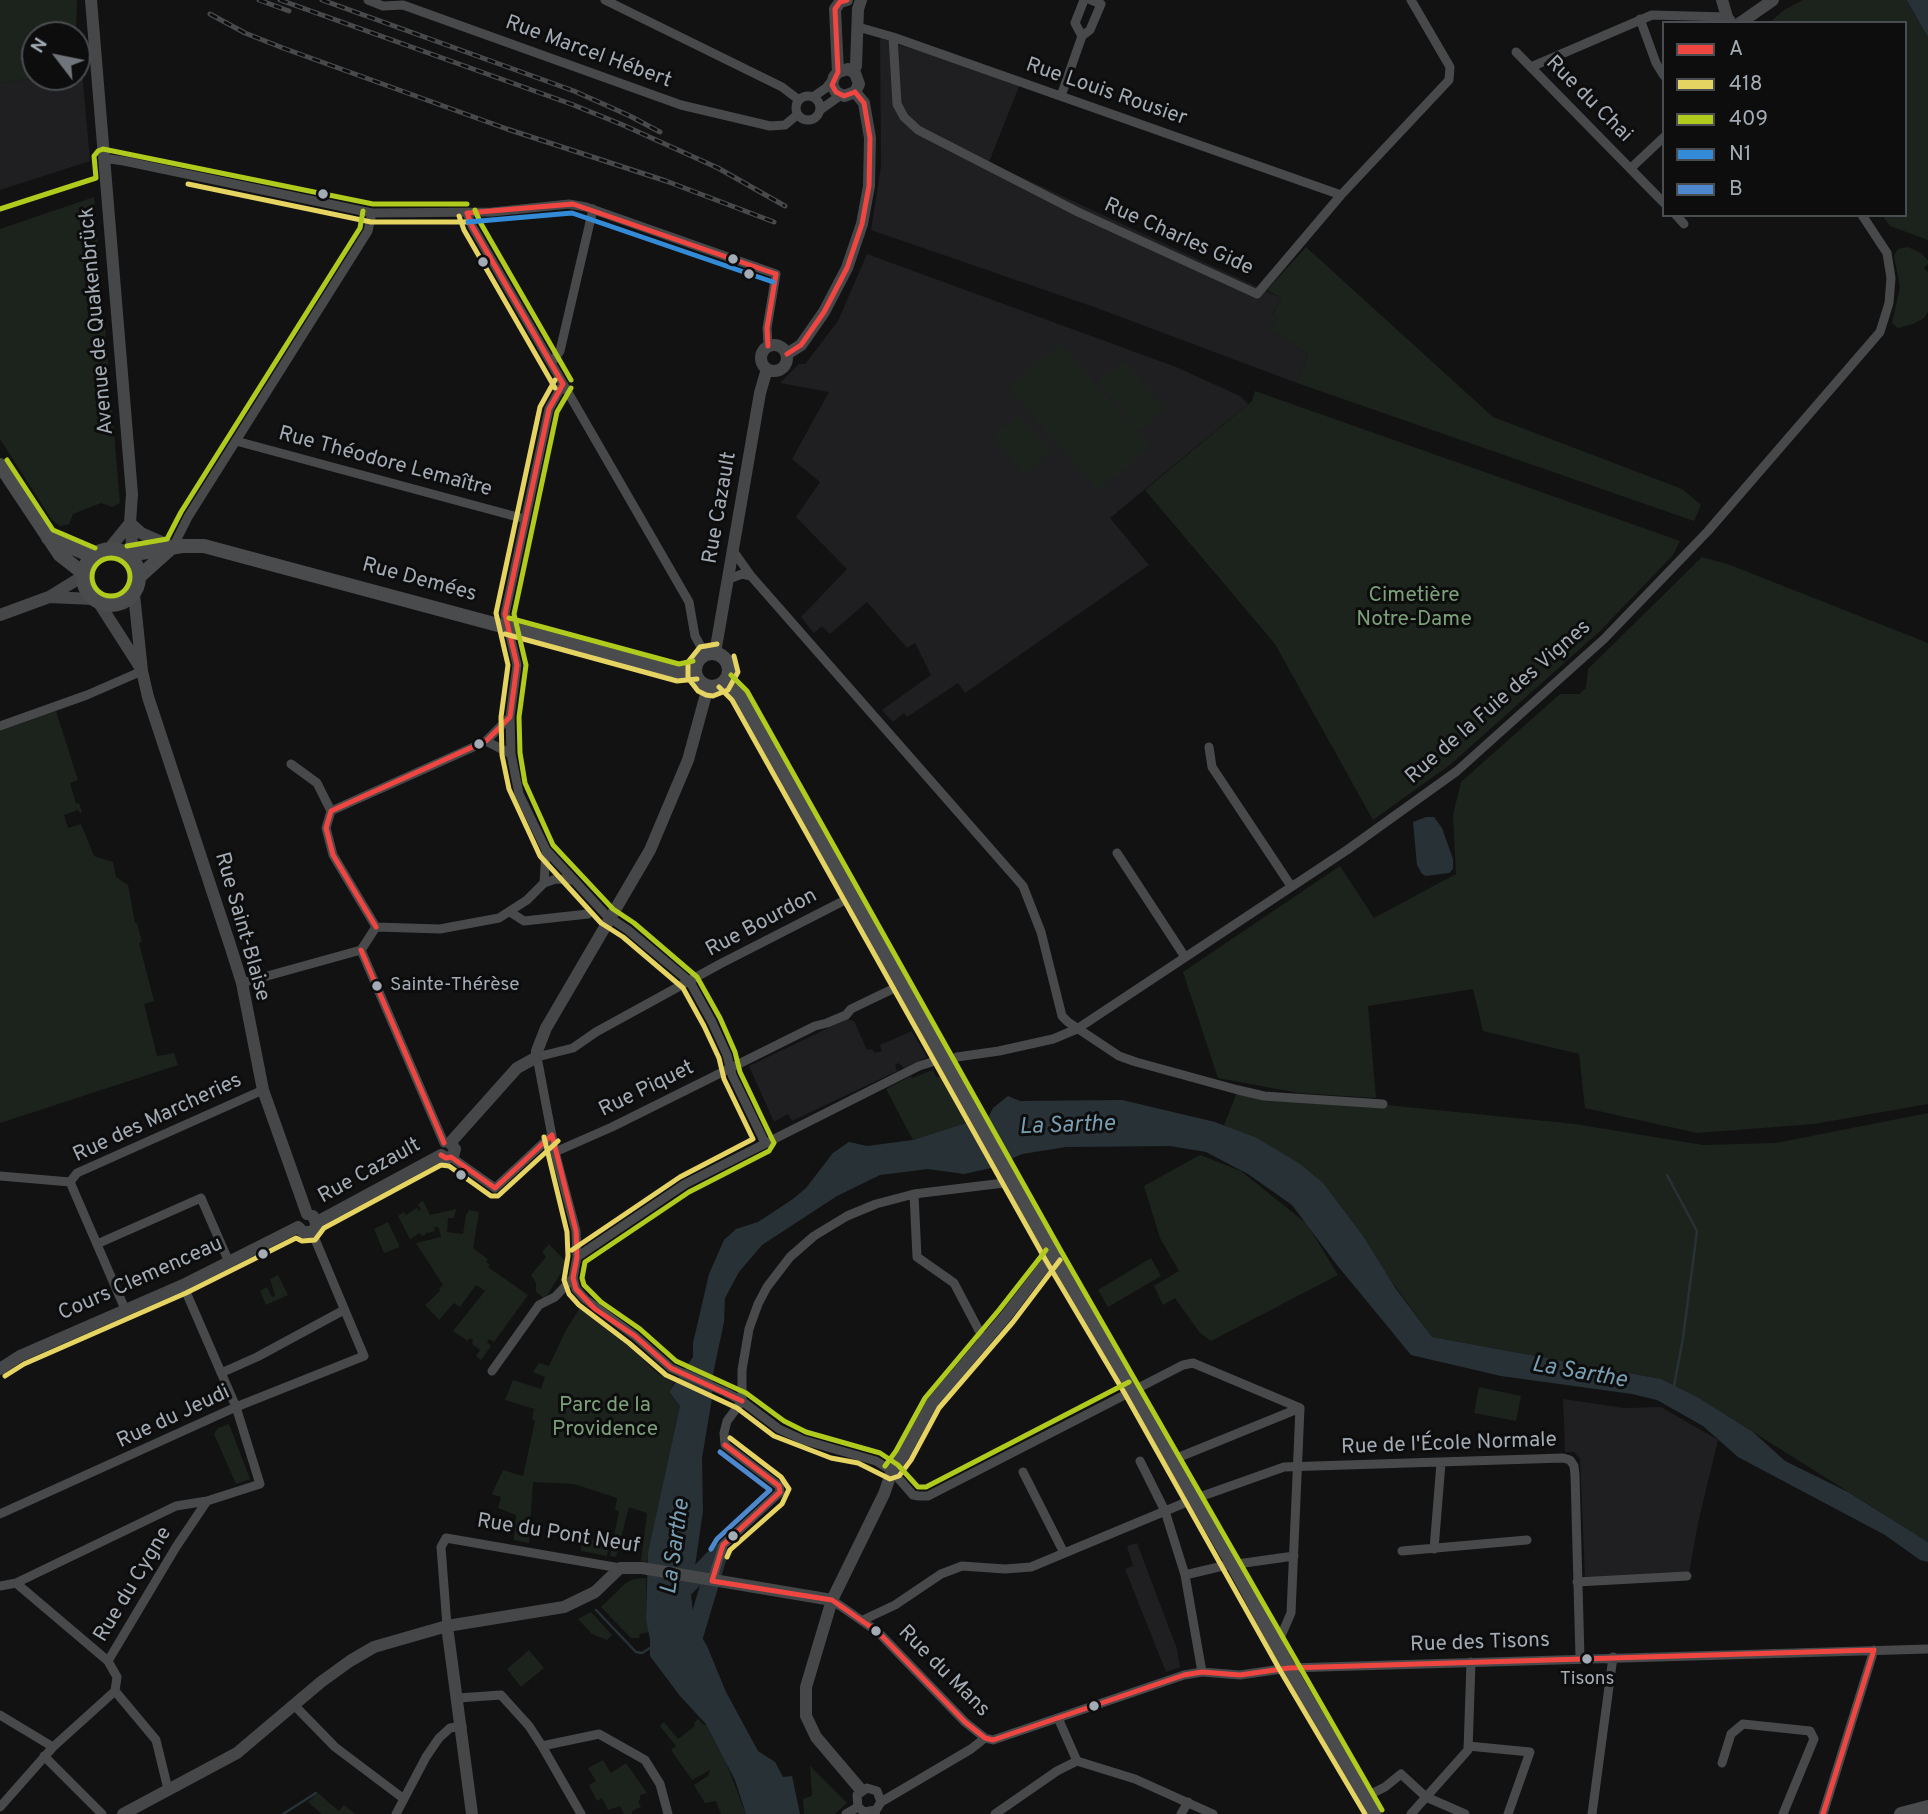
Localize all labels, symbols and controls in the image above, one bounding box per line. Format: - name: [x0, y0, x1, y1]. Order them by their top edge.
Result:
- street label: Rue Marcel Hébert: [501, 11, 675, 95]
- north arrow: [21, 21, 91, 91]
- legend: [1662, 21, 1907, 217]
- text: N: [26, 34, 54, 58]
- text: A: [1729, 36, 1743, 63]
- street label: Rue du Chai: [1539, 51, 1637, 149]
- street label: Rue Louis Rousier: [1022, 54, 1190, 132]
- text: 418: [1729, 71, 1763, 98]
- text: 409: [1729, 106, 1768, 133]
- text: N1: [1729, 141, 1752, 168]
- text: B: [1729, 176, 1743, 203]
- unlabelled marker: [316, 187, 330, 201]
- street label: Rue Charles Gide: [1099, 194, 1257, 282]
- street label: Avenue de Quakenbrück: [75, 206, 121, 436]
- unlabelled marker: [726, 252, 740, 266]
- unlabelled marker: [476, 255, 490, 269]
- unlabelled marker: [742, 267, 756, 281]
- street label: Rue Théodore Lemaître: [275, 422, 495, 504]
- street label: Rue Cazault: [699, 450, 743, 566]
- street label: Rue Demées: [359, 554, 479, 608]
- park label: Cimetière Notre-Dame: [1356, 584, 1472, 634]
- street label: Rue de la Fuie des Vignes: [1401, 616, 1597, 790]
- unlabelled marker: [472, 737, 486, 751]
- street label: Rue Saint-Blaise: [208, 850, 274, 1004]
- street label: Rue Bourdon: [702, 884, 822, 964]
- place label: Sainte-Thérèse: [390, 975, 519, 997]
- marker: Sainte-Thérèse: [370, 979, 384, 993]
- street label: Rue Piquet: [595, 1056, 699, 1124]
- street label: Rue des Marcheries: [70, 1069, 246, 1169]
- water label: La Sarthe: [1019, 1112, 1115, 1142]
- street label: Rue Cazault: [314, 1134, 426, 1210]
- unlabelled marker: [454, 1168, 468, 1182]
- street label: Cours Clemenceau: [55, 1232, 227, 1328]
- unlabelled marker: [256, 1247, 270, 1261]
- water label: La Sarthe: [1529, 1352, 1629, 1396]
- street label: Rue du Jeudi: [113, 1381, 235, 1455]
- park label: Parc de la Providence: [552, 1394, 658, 1444]
- street label: Rue de l'École Normale: [1341, 1429, 1557, 1461]
- water label: La Sarthe: [657, 1498, 697, 1596]
- street label: Rue du Pont Neuf: [475, 1510, 641, 1560]
- street label: Rue du Cygne: [90, 1523, 178, 1647]
- unlabelled marker: [726, 1529, 740, 1543]
- street label: Rue du Mans: [892, 1621, 994, 1723]
- unlabelled marker: [869, 1624, 883, 1638]
- street label: Rue des Tisons: [1410, 1629, 1550, 1659]
- marker: Tisons: [1580, 1652, 1594, 1666]
- place label: Tisons: [1560, 1669, 1614, 1691]
- unlabelled marker: [1087, 1699, 1101, 1713]

